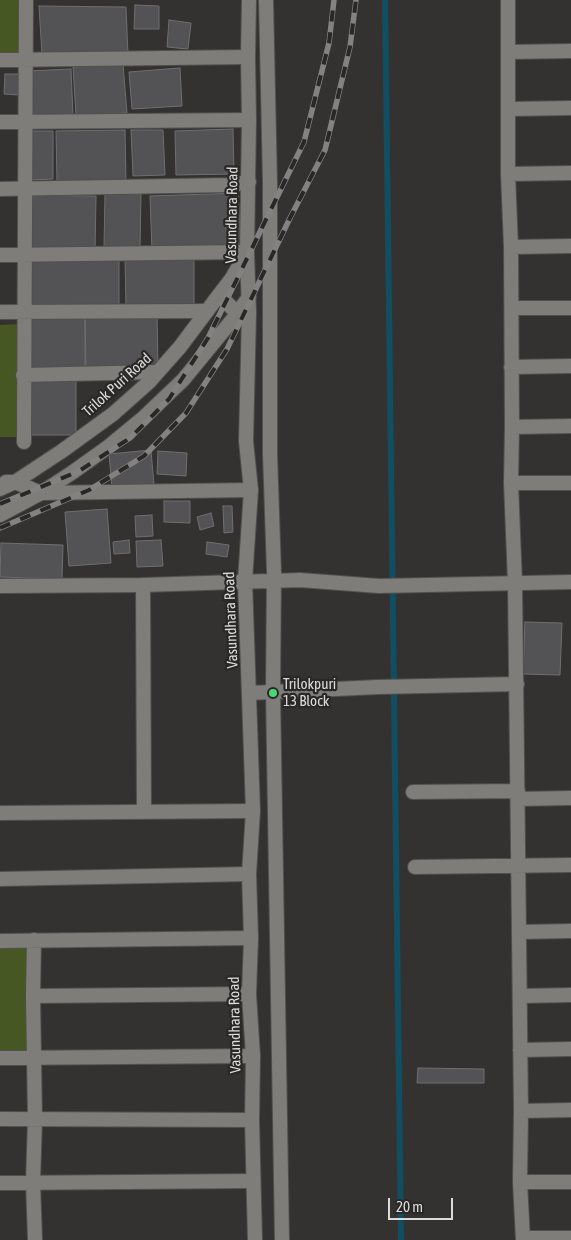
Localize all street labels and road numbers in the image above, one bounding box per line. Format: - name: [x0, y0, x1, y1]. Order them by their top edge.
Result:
- street label: Vasundhara Road: [222, 166, 242, 264]
- street label: Trilok Puri Road: [79, 349, 155, 421]
- street label: Vasundhara Road: [220, 571, 242, 669]
- street label: Vasundhara Road: [225, 976, 245, 1074]

